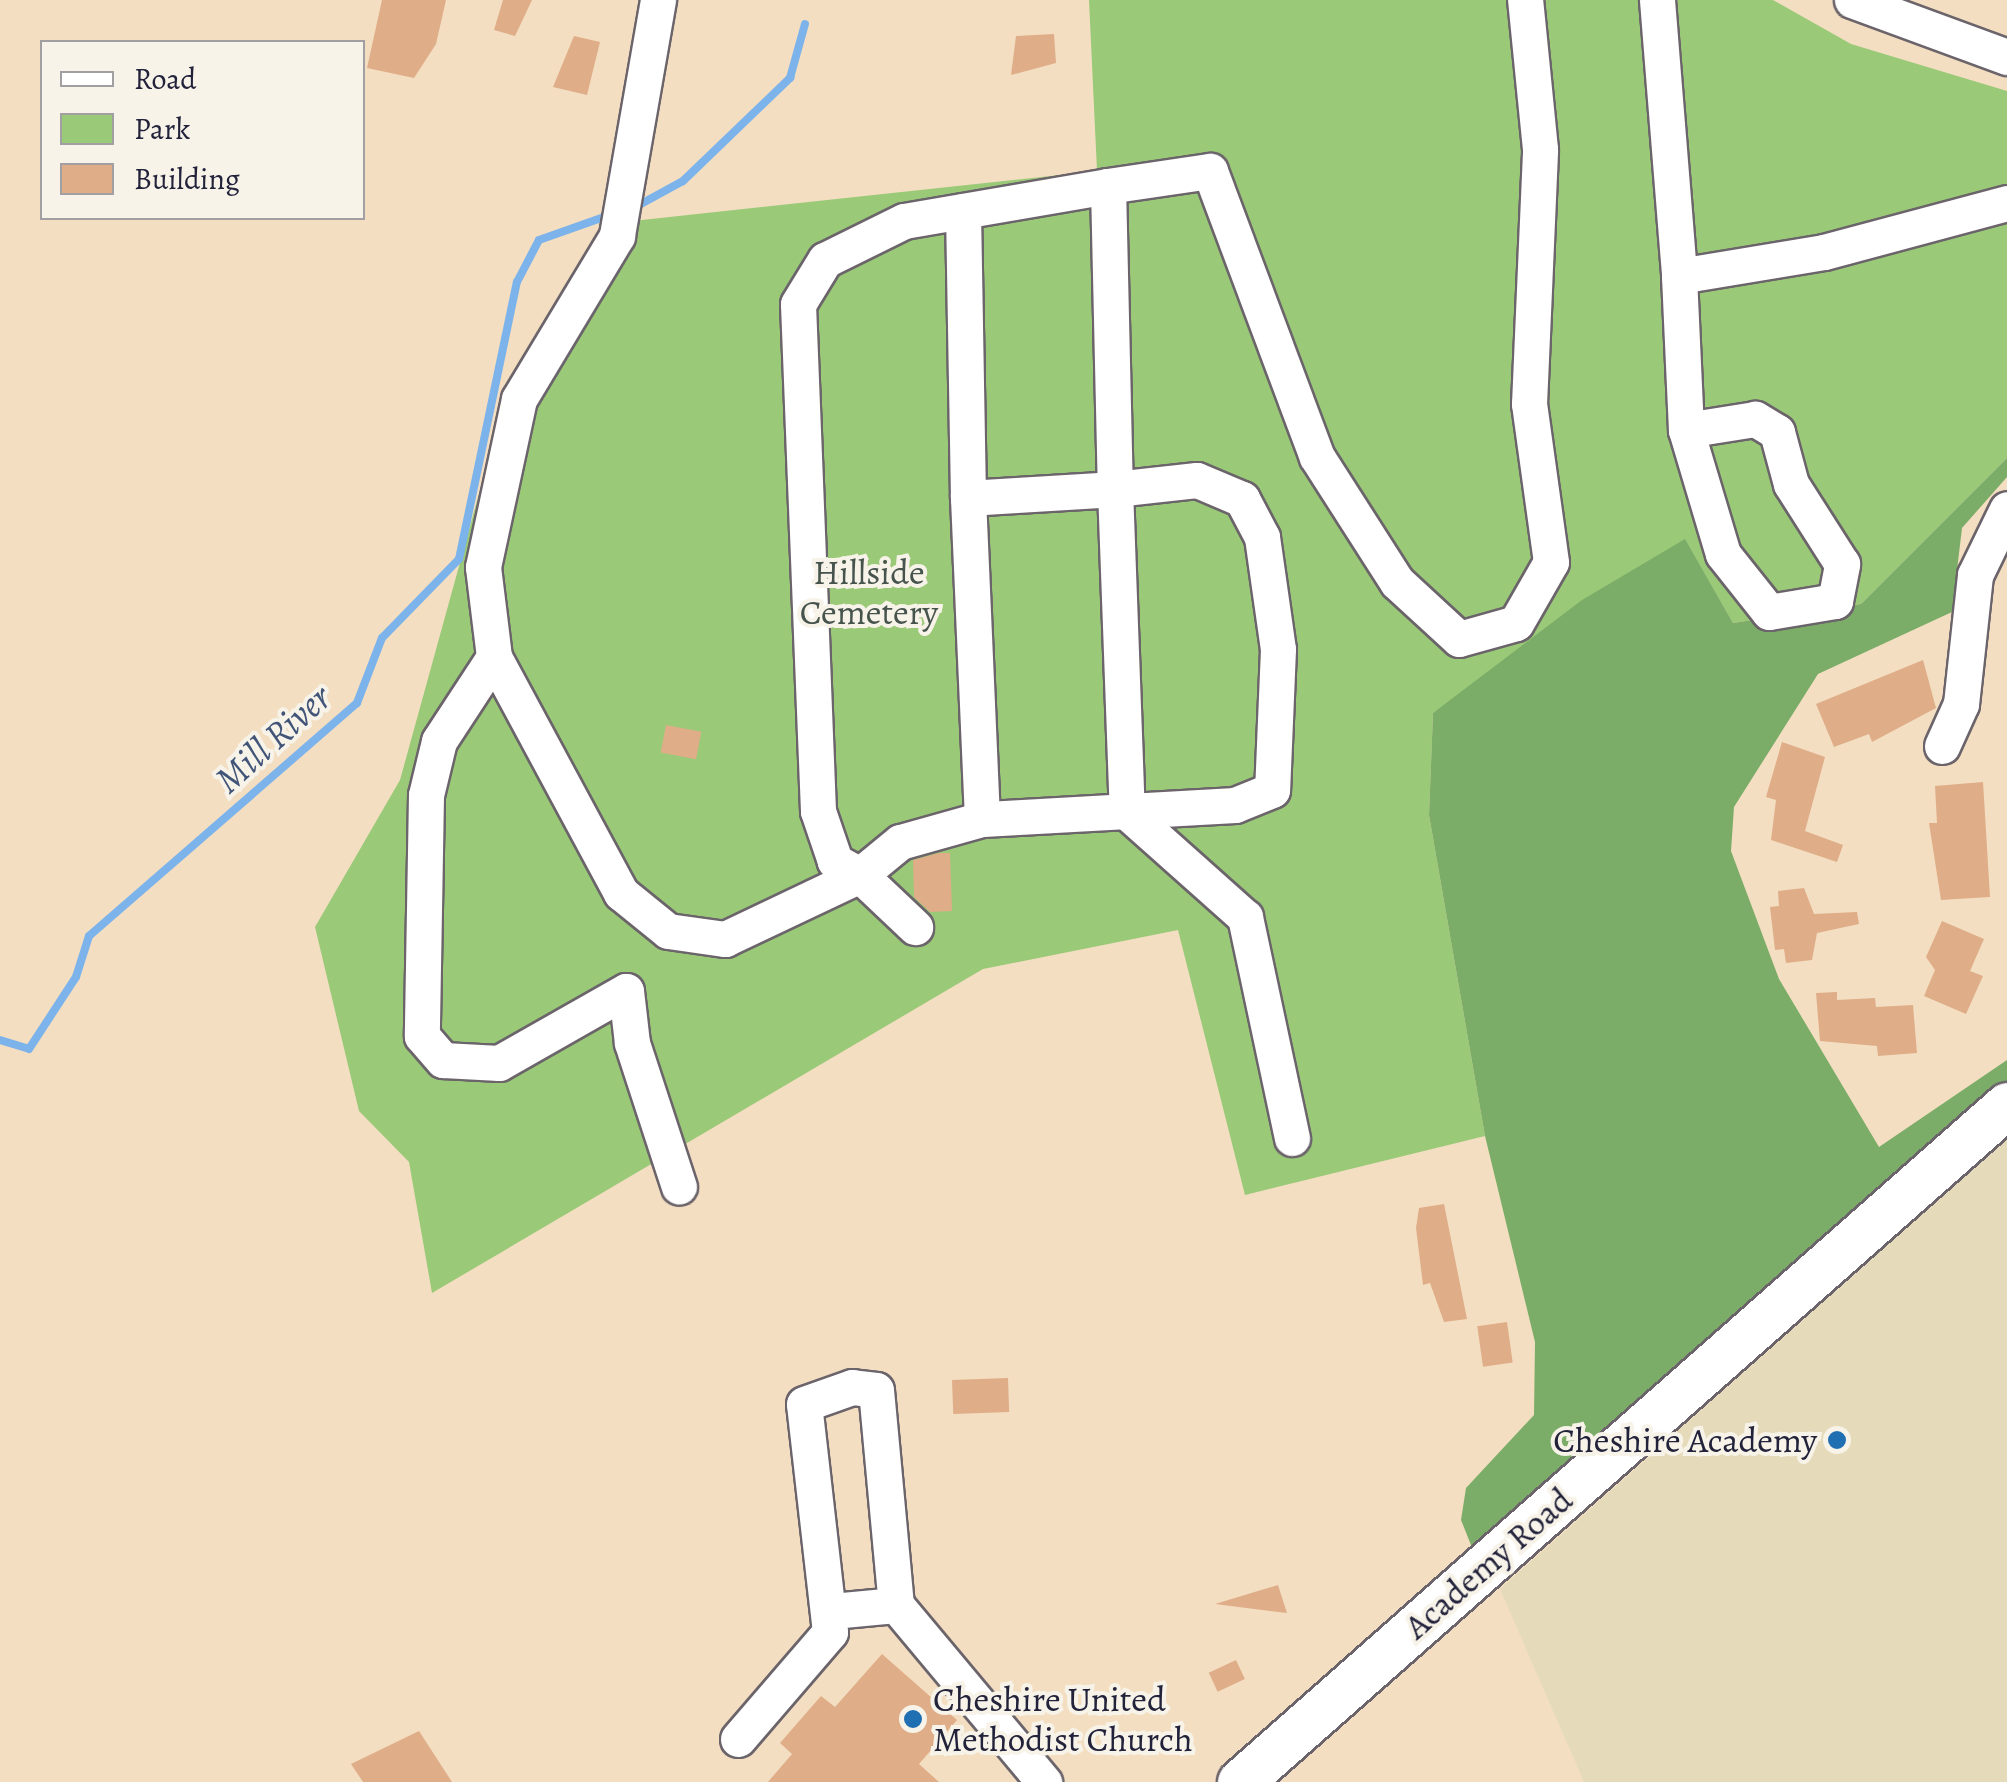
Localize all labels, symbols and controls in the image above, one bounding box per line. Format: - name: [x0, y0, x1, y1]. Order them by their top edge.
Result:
- legend: [40, 40, 365, 220]
- text: Road: [134, 59, 196, 99]
- text: Park: [134, 109, 190, 149]
- text: Building: [134, 159, 240, 199]
- park label: Hillside Cemetery: [800, 551, 938, 633]
- water label: Mill River: [206, 675, 340, 803]
- place label: Cheshire Academy: [1553, 1419, 1817, 1461]
- marker: Cheshire Academy: [1826, 1429, 1848, 1451]
- street label: Academy Road: [1395, 1479, 1581, 1647]
- place label: Cheshire United Methodist Church: [933, 1678, 1193, 1760]
- marker: Cheshire United Methodist Church: [902, 1708, 924, 1730]

